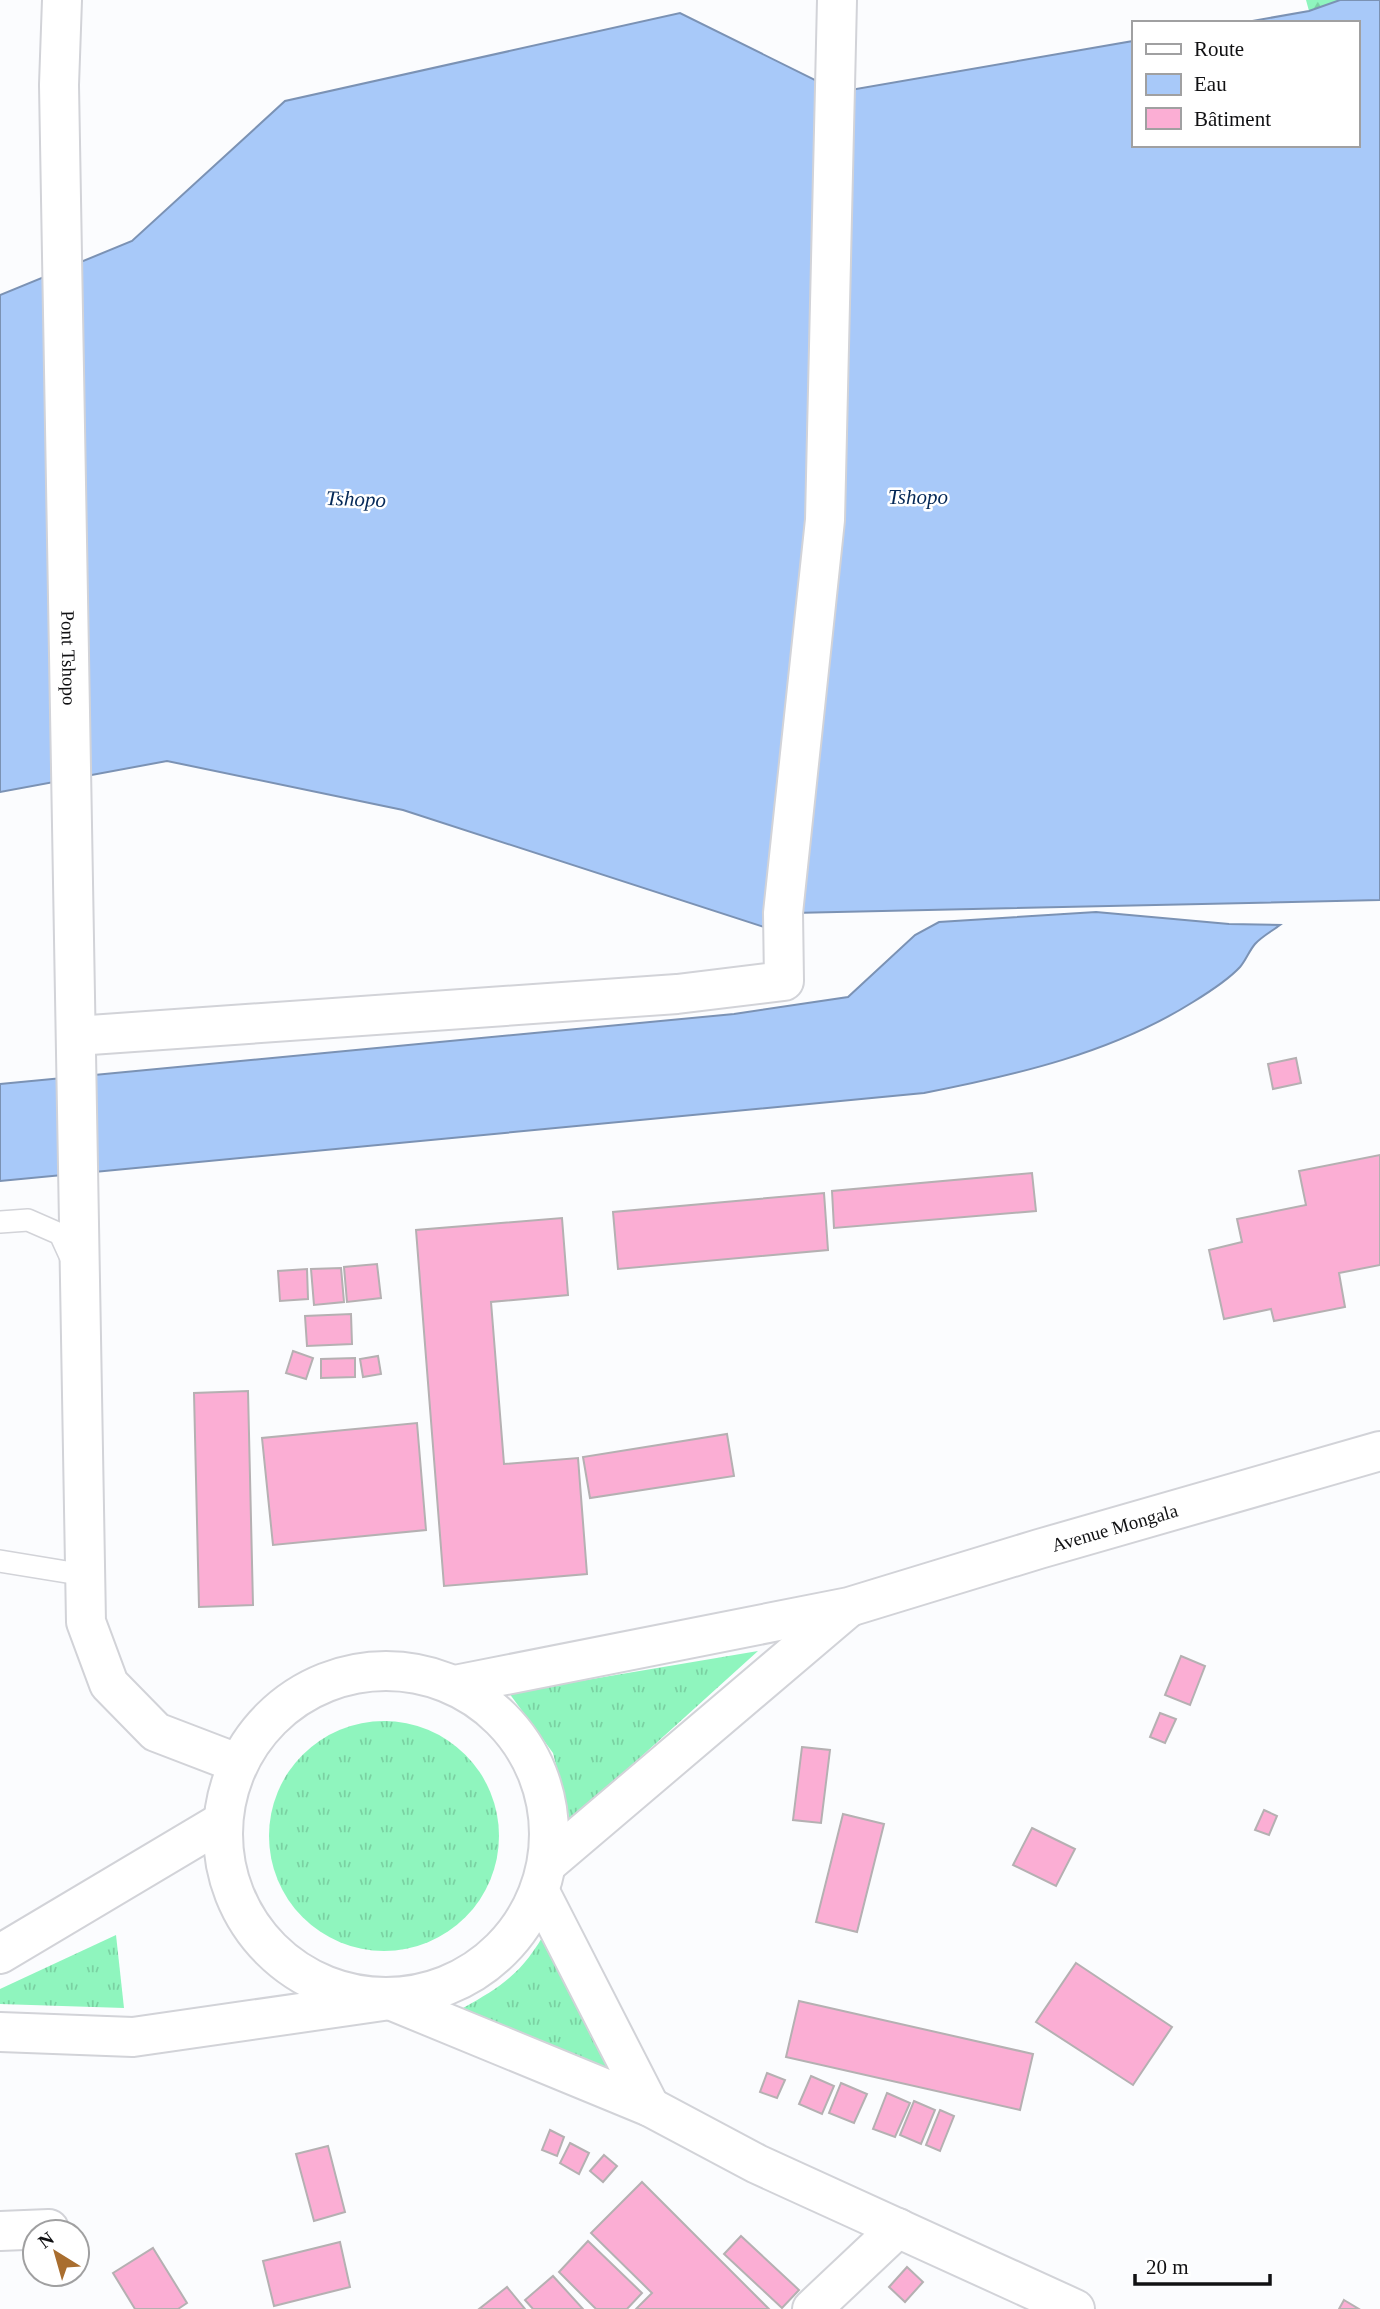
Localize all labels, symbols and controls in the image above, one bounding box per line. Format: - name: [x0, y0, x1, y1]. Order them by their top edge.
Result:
- legend: [1132, 21, 1359, 147]
- text: Route: [1194, 37, 1244, 61]
- text: Eau: [1194, 72, 1227, 96]
- text: Bâtiment: [1194, 107, 1271, 131]
- water label: Tshopo: [888, 485, 948, 509]
- water label: Tshopo: [326, 486, 386, 512]
- street label: Pont Tshopo: [57, 610, 80, 706]
- street label: Avenue Mongala: [1049, 1500, 1181, 1556]
- north arrow: [21, 2218, 91, 2288]
- text: N: [34, 2227, 58, 2252]
- scale bar: [1135, 2242, 1270, 2286]
- text: 20 m: [1146, 2255, 1189, 2279]

